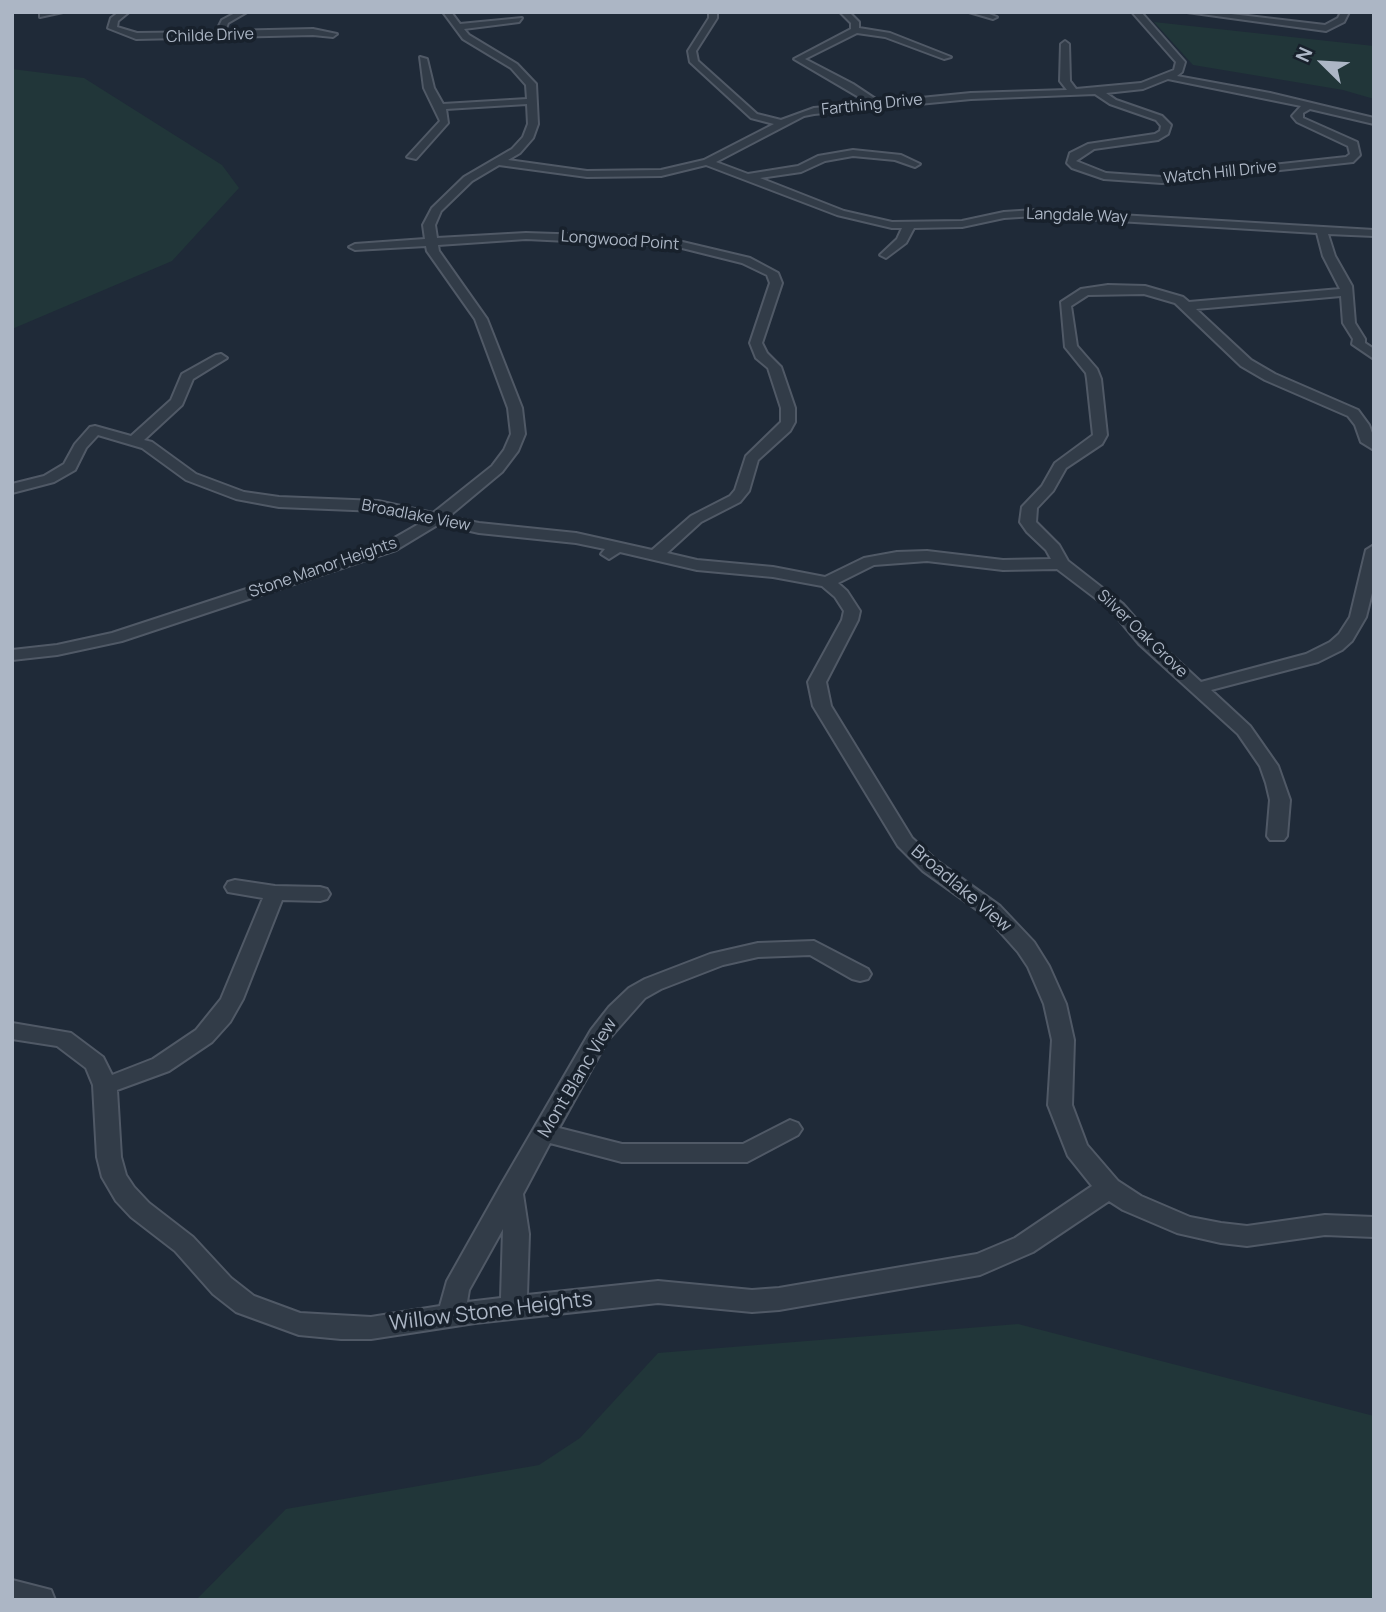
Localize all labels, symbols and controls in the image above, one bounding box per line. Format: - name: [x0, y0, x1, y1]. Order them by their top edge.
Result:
- street label: Childe Drive: [166, 25, 254, 47]
- north arrow: [1288, 28, 1358, 98]
- text: N: [1289, 43, 1318, 66]
- street label: Farthing Drive: [820, 90, 924, 120]
- street label: Watch Hill Drive: [1163, 158, 1277, 188]
- street label: Langdale Way: [1026, 205, 1128, 227]
- street label: Longwood Point: [560, 227, 680, 255]
- street label: Broadlake View: [360, 496, 472, 536]
- street label: Stone Manor Heights: [246, 534, 400, 602]
- street label: Silver Oak Grove: [1093, 586, 1191, 682]
- street label: Broadlake View: [906, 841, 1016, 937]
- street label: Mont Blanc View: [534, 1014, 622, 1142]
- street label: Willow Stone Heights: [388, 1287, 594, 1337]

